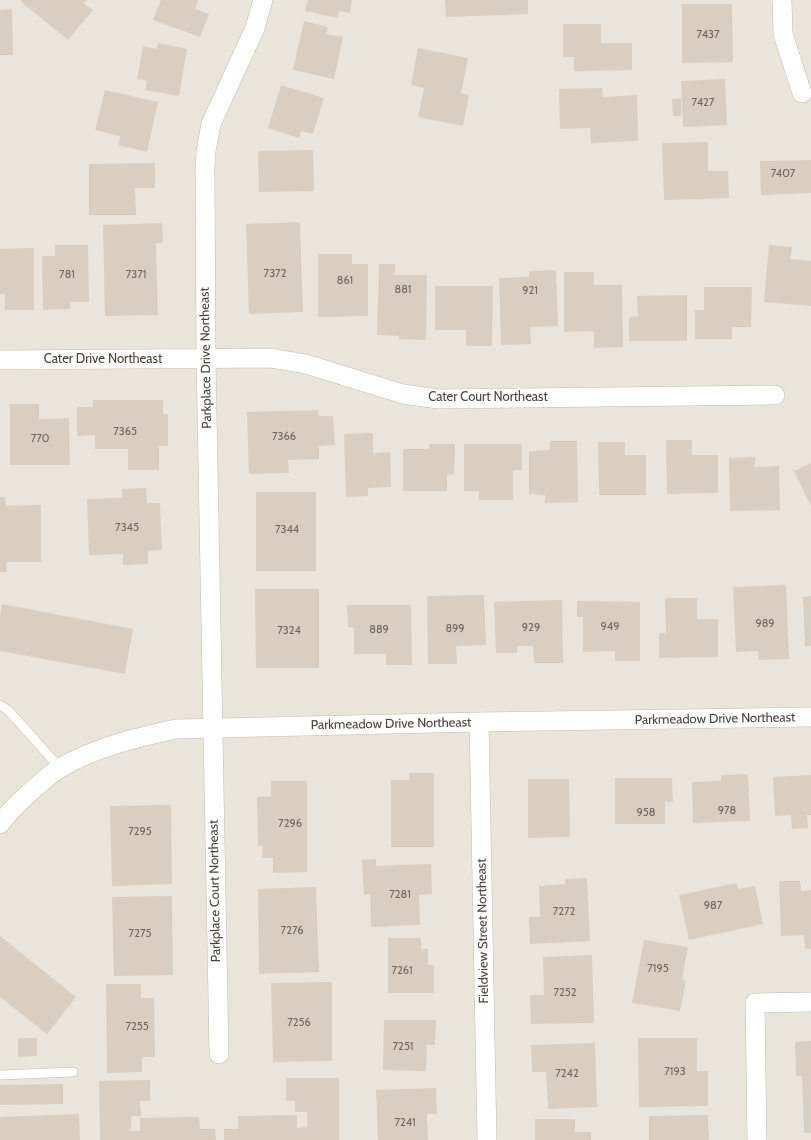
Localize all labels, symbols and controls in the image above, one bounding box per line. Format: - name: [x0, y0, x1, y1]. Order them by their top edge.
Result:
- house number: 7437: [697, 28, 719, 42]
- house number: 7427: [692, 96, 714, 110]
- house number: 7407: [771, 167, 795, 181]
- house number: 7372: [264, 267, 286, 281]
- house number: 781: [59, 268, 75, 282]
- house number: 7371: [126, 268, 146, 282]
- house number: 861: [337, 274, 353, 288]
- house number: 881: [395, 283, 411, 297]
- house number: 921: [522, 284, 538, 298]
- street label: Parkplace Drive Northeast: [197, 287, 215, 429]
- street label: Cater Drive Northeast: [44, 351, 162, 367]
- street label: Cater Court Northeast: [428, 389, 548, 405]
- house number: 7365: [113, 425, 137, 439]
- house number: 7366: [272, 430, 296, 444]
- house number: 770: [31, 432, 49, 446]
- house number: 7345: [115, 521, 139, 535]
- house number: 7344: [275, 523, 299, 537]
- house number: 989: [755, 617, 775, 631]
- house number: 949: [601, 620, 619, 634]
- house number: 929: [522, 621, 540, 635]
- house number: 899: [445, 622, 465, 636]
- house number: 889: [369, 623, 389, 637]
- house number: 7324: [277, 624, 301, 638]
- street label: Parkmeadow Drive Northeast: [634, 710, 796, 728]
- street label: Parkmeadow Drive Northeast: [310, 715, 472, 733]
- house number: 978: [718, 804, 736, 818]
- house number: 958: [637, 806, 655, 820]
- house number: 7296: [278, 817, 302, 831]
- street label: Parkplace Court Northeast: [206, 819, 224, 963]
- house number: 7295: [128, 825, 152, 839]
- street label: Fieldview Street Northeast: [474, 858, 492, 1004]
- house number: 7281: [389, 888, 411, 902]
- house number: 987: [704, 899, 722, 913]
- house number: 7272: [553, 905, 575, 919]
- house number: 7276: [281, 924, 303, 938]
- house number: 7275: [129, 927, 151, 941]
- house number: 7195: [647, 962, 669, 976]
- house number: 7261: [391, 964, 413, 978]
- house number: 7252: [553, 986, 577, 1000]
- house number: 7256: [287, 1016, 311, 1030]
- house number: 7255: [125, 1020, 149, 1034]
- house number: 7251: [393, 1040, 413, 1054]
- house number: 7193: [664, 1065, 686, 1079]
- house number: 7242: [555, 1067, 579, 1081]
- house number: 7241: [394, 1116, 416, 1130]

